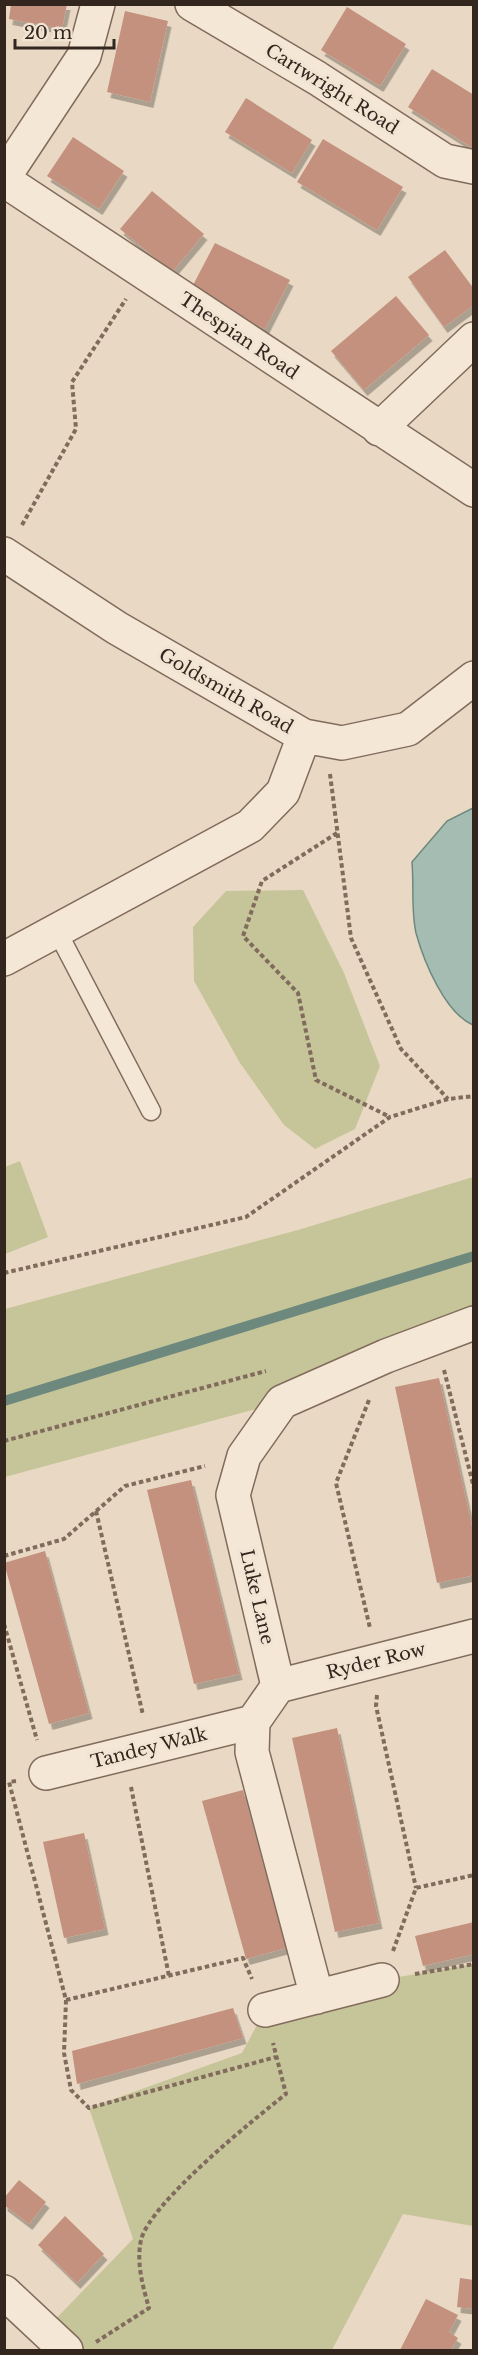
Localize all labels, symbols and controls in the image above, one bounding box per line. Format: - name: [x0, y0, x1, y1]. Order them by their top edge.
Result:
- scale bar: [15, 12, 114, 50]
- text: 20 m: [24, 22, 72, 44]
- street label: Cartwright Road: [261, 39, 403, 139]
- street label: Thespian Road: [175, 288, 303, 384]
- street label: Goldsmith Road: [155, 644, 297, 738]
- street label: Luke Lane: [235, 1547, 279, 1647]
- street label: Ryder Row: [324, 1638, 428, 1684]
- street label: Tandey Walk: [89, 1723, 209, 1773]

